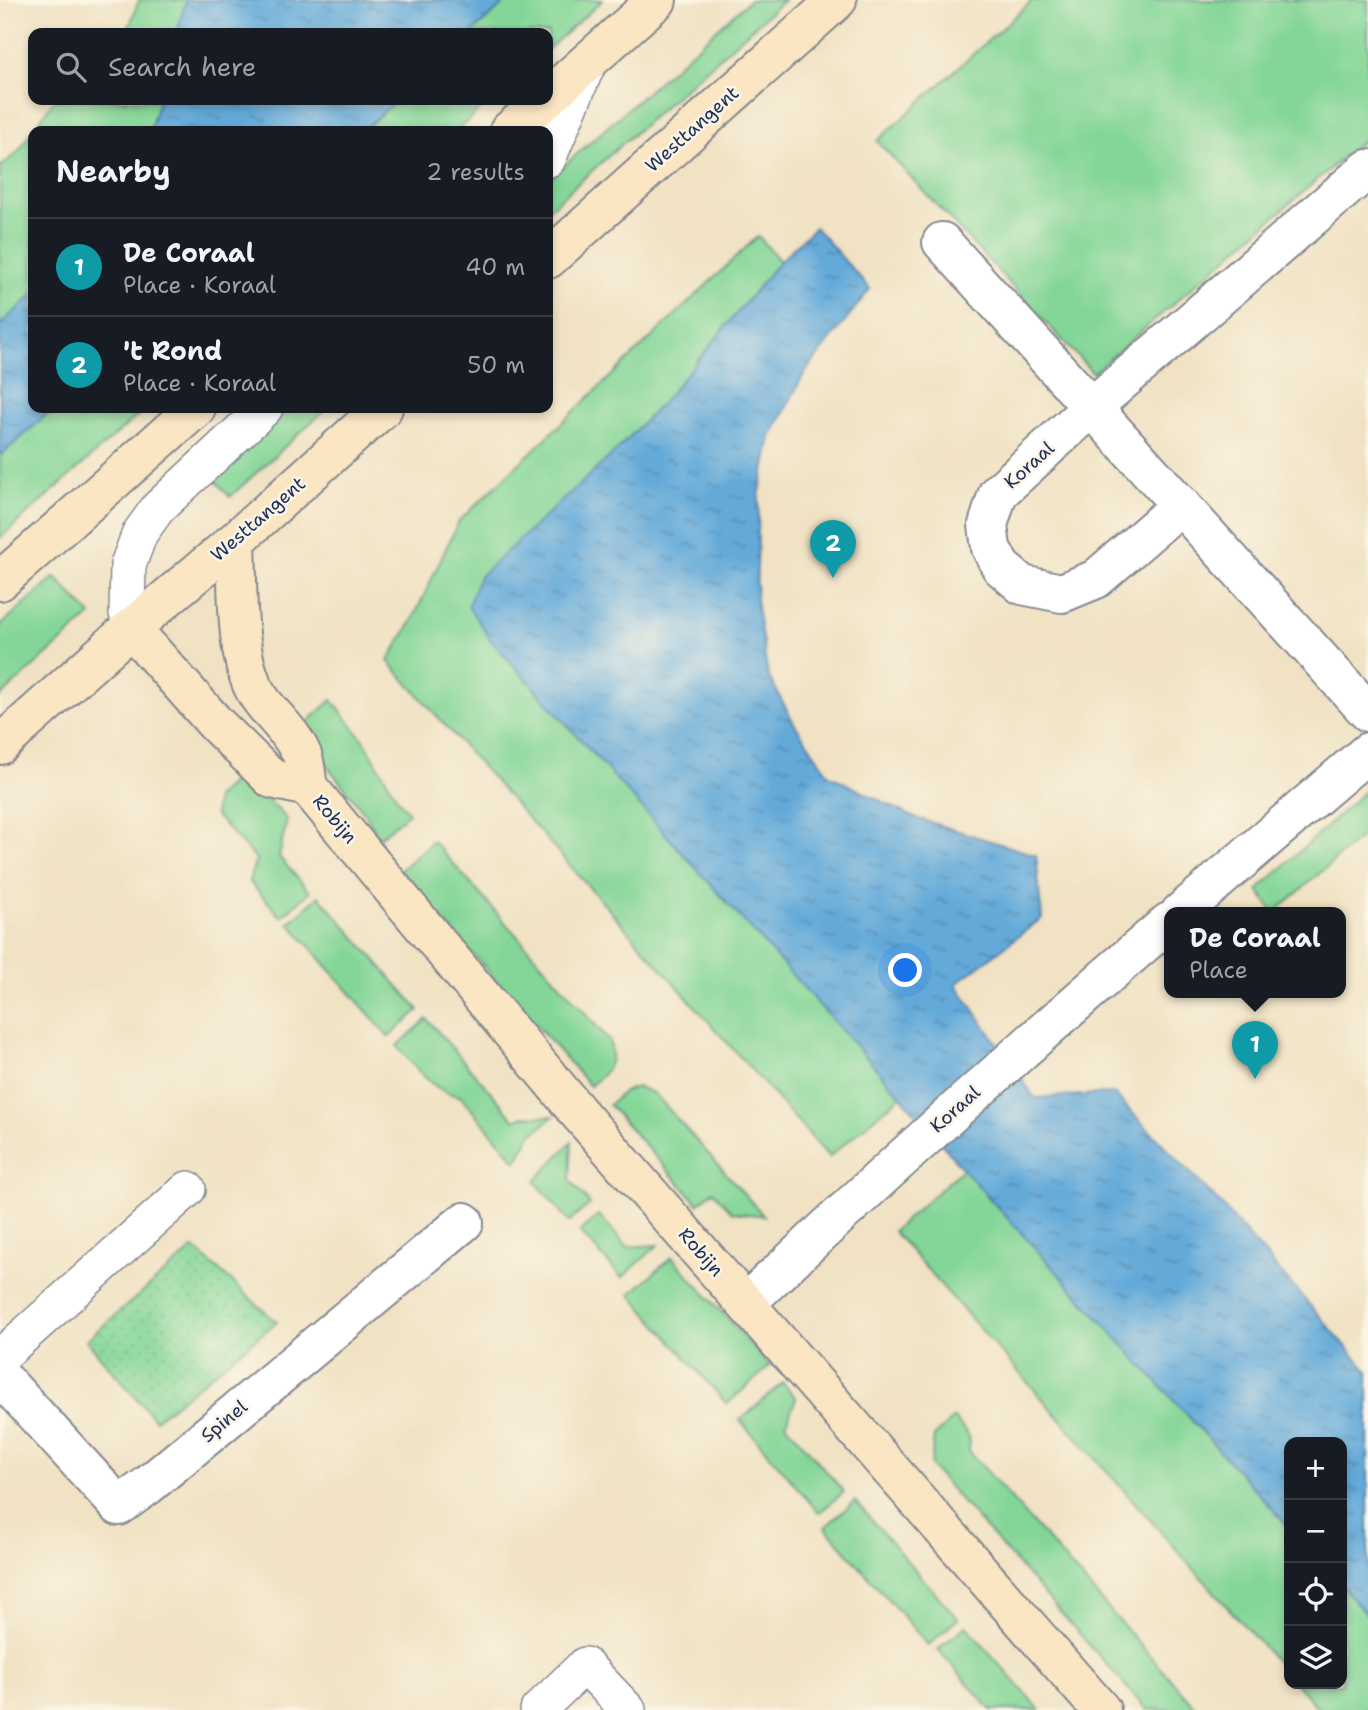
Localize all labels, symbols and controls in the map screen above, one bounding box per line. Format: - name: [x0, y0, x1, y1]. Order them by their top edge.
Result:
- search box: [28, 28, 553, 105]
- icon: search: [52, 48, 90, 86]
- text: Search here: [108, 49, 257, 84]
- street label: Westtangent: [640, 80, 744, 178]
- text: Nearby: [56, 151, 171, 192]
- text: 2 results: [426, 157, 525, 187]
- text: De Coraal: [123, 235, 255, 270]
- text: 1: [74, 252, 84, 282]
- text: 40 m: [465, 252, 525, 282]
- text: Place · Koraal: [123, 270, 276, 300]
- text: 't Rond: [123, 333, 222, 368]
- text: 2: [71, 350, 87, 380]
- text: 50 m: [467, 350, 525, 380]
- text: Place · Koraal: [123, 368, 276, 398]
- street label: Koraal: [998, 436, 1060, 494]
- street label: Westtangent: [205, 471, 311, 567]
- pin: 2: [810, 520, 856, 578]
- street label: Robijn: [307, 789, 363, 849]
- popup: [1164, 907, 1346, 998]
- text: De Coraal: [1189, 920, 1321, 955]
- your location: [888, 953, 922, 987]
- text: Place: [1189, 955, 1248, 985]
- pin: 1: [1232, 1021, 1278, 1079]
- street label: Koraal: [924, 1080, 986, 1138]
- street label: Robijn: [673, 1222, 729, 1282]
- street label: Spinel: [195, 1394, 253, 1448]
- map controls: [1284, 1437, 1347, 1689]
- button: +: [1284, 1437, 1347, 1500]
- button: −: [1284, 1500, 1347, 1563]
- button: locate: [1284, 1563, 1347, 1626]
- button: layers: [1284, 1626, 1347, 1689]

